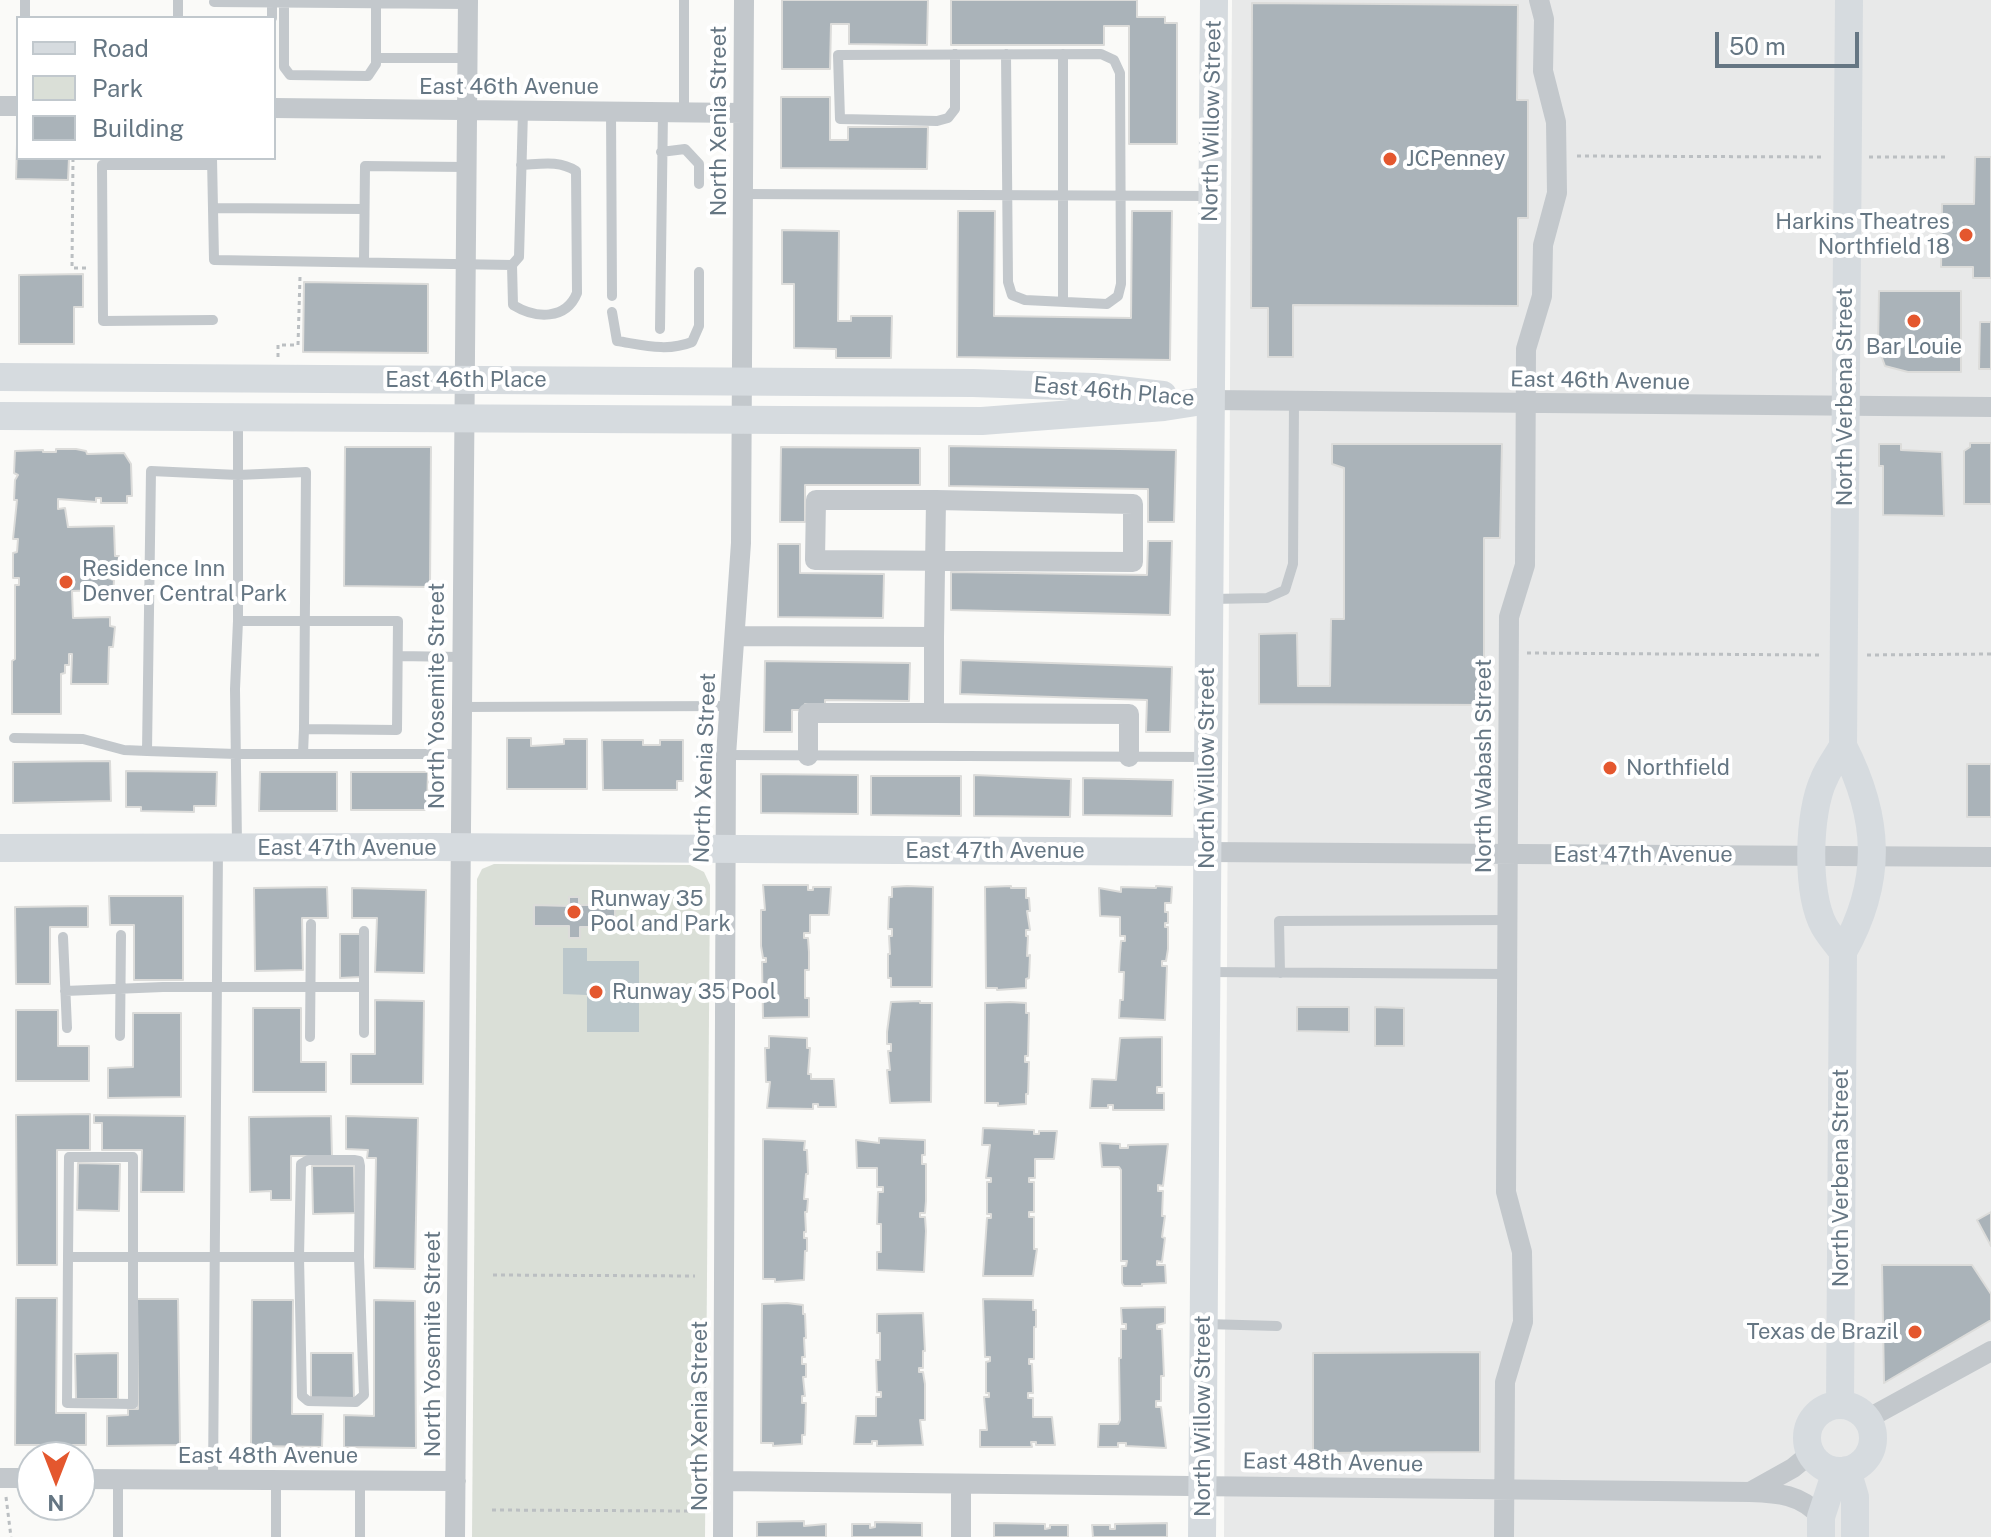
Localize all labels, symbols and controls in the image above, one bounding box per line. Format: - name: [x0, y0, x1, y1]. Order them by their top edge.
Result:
- legend: [16, 16, 276, 160]
- scale bar: [1719, 16, 1863, 66]
- street label: North Willow Street: [1197, 20, 1227, 222]
- street label: North Xenia Street: [706, 26, 732, 216]
- text: 50 m: [1729, 32, 1786, 60]
- text: Road: [92, 34, 149, 62]
- text: Park: [92, 74, 143, 102]
- street label: East 46th Avenue: [419, 74, 599, 100]
- text: Building: [92, 114, 184, 142]
- place label: JCPenney: [1406, 146, 1505, 172]
- marker: JCPenney: [1381, 150, 1399, 168]
- place label: Harkins Theatres Northfield 18: [1775, 209, 1950, 260]
- marker: Harkins Theatres Northfield 18: [1957, 226, 1975, 244]
- street label: North Verbena Street: [1832, 288, 1858, 506]
- marker: Bar Louie: [1905, 312, 1923, 330]
- place label: Bar Louie: [1866, 334, 1962, 360]
- street label: East 46th Avenue: [1510, 366, 1690, 396]
- street label: East 46th Place: [385, 367, 547, 393]
- street label: East 46th Place: [1032, 372, 1196, 412]
- place label: Residence Inn Denver Central Park: [82, 556, 287, 608]
- marker: Residence Inn Denver Central Park: [57, 573, 75, 591]
- street label: North Yosemite Street: [424, 583, 450, 809]
- street label: North Wabash Street: [1471, 659, 1497, 873]
- street label: North Willow Street: [1194, 667, 1220, 869]
- street label: North Xenia Street: [688, 672, 722, 864]
- place label: Northfield: [1626, 755, 1730, 781]
- marker: Northfield: [1601, 759, 1619, 777]
- street label: East 47th Avenue: [257, 835, 437, 861]
- street label: East 47th Avenue: [905, 838, 1085, 864]
- street label: East 47th Avenue: [1553, 842, 1733, 868]
- place label: Runway 35 Pool and Park: [590, 886, 731, 938]
- marker: Runway 35 Pool and Park: [565, 903, 583, 921]
- place label: Runway 35 Pool: [612, 979, 776, 1005]
- marker: Runway 35 Pool: [587, 983, 605, 1001]
- street label: North Verbena Street: [1828, 1069, 1854, 1287]
- street label: North Yosemite Street: [420, 1231, 446, 1457]
- street label: North Willow Street: [1190, 1315, 1216, 1517]
- place label: Texas de Brazil: [1746, 1319, 1899, 1345]
- street label: North Xenia Street: [687, 1321, 713, 1511]
- marker: Texas de Brazil: [1906, 1323, 1924, 1341]
- north arrow: [16, 1441, 96, 1521]
- street label: East 48th Avenue: [178, 1443, 358, 1469]
- street label: East 48th Avenue: [1243, 1448, 1423, 1478]
- text: N: [47, 1490, 65, 1516]

